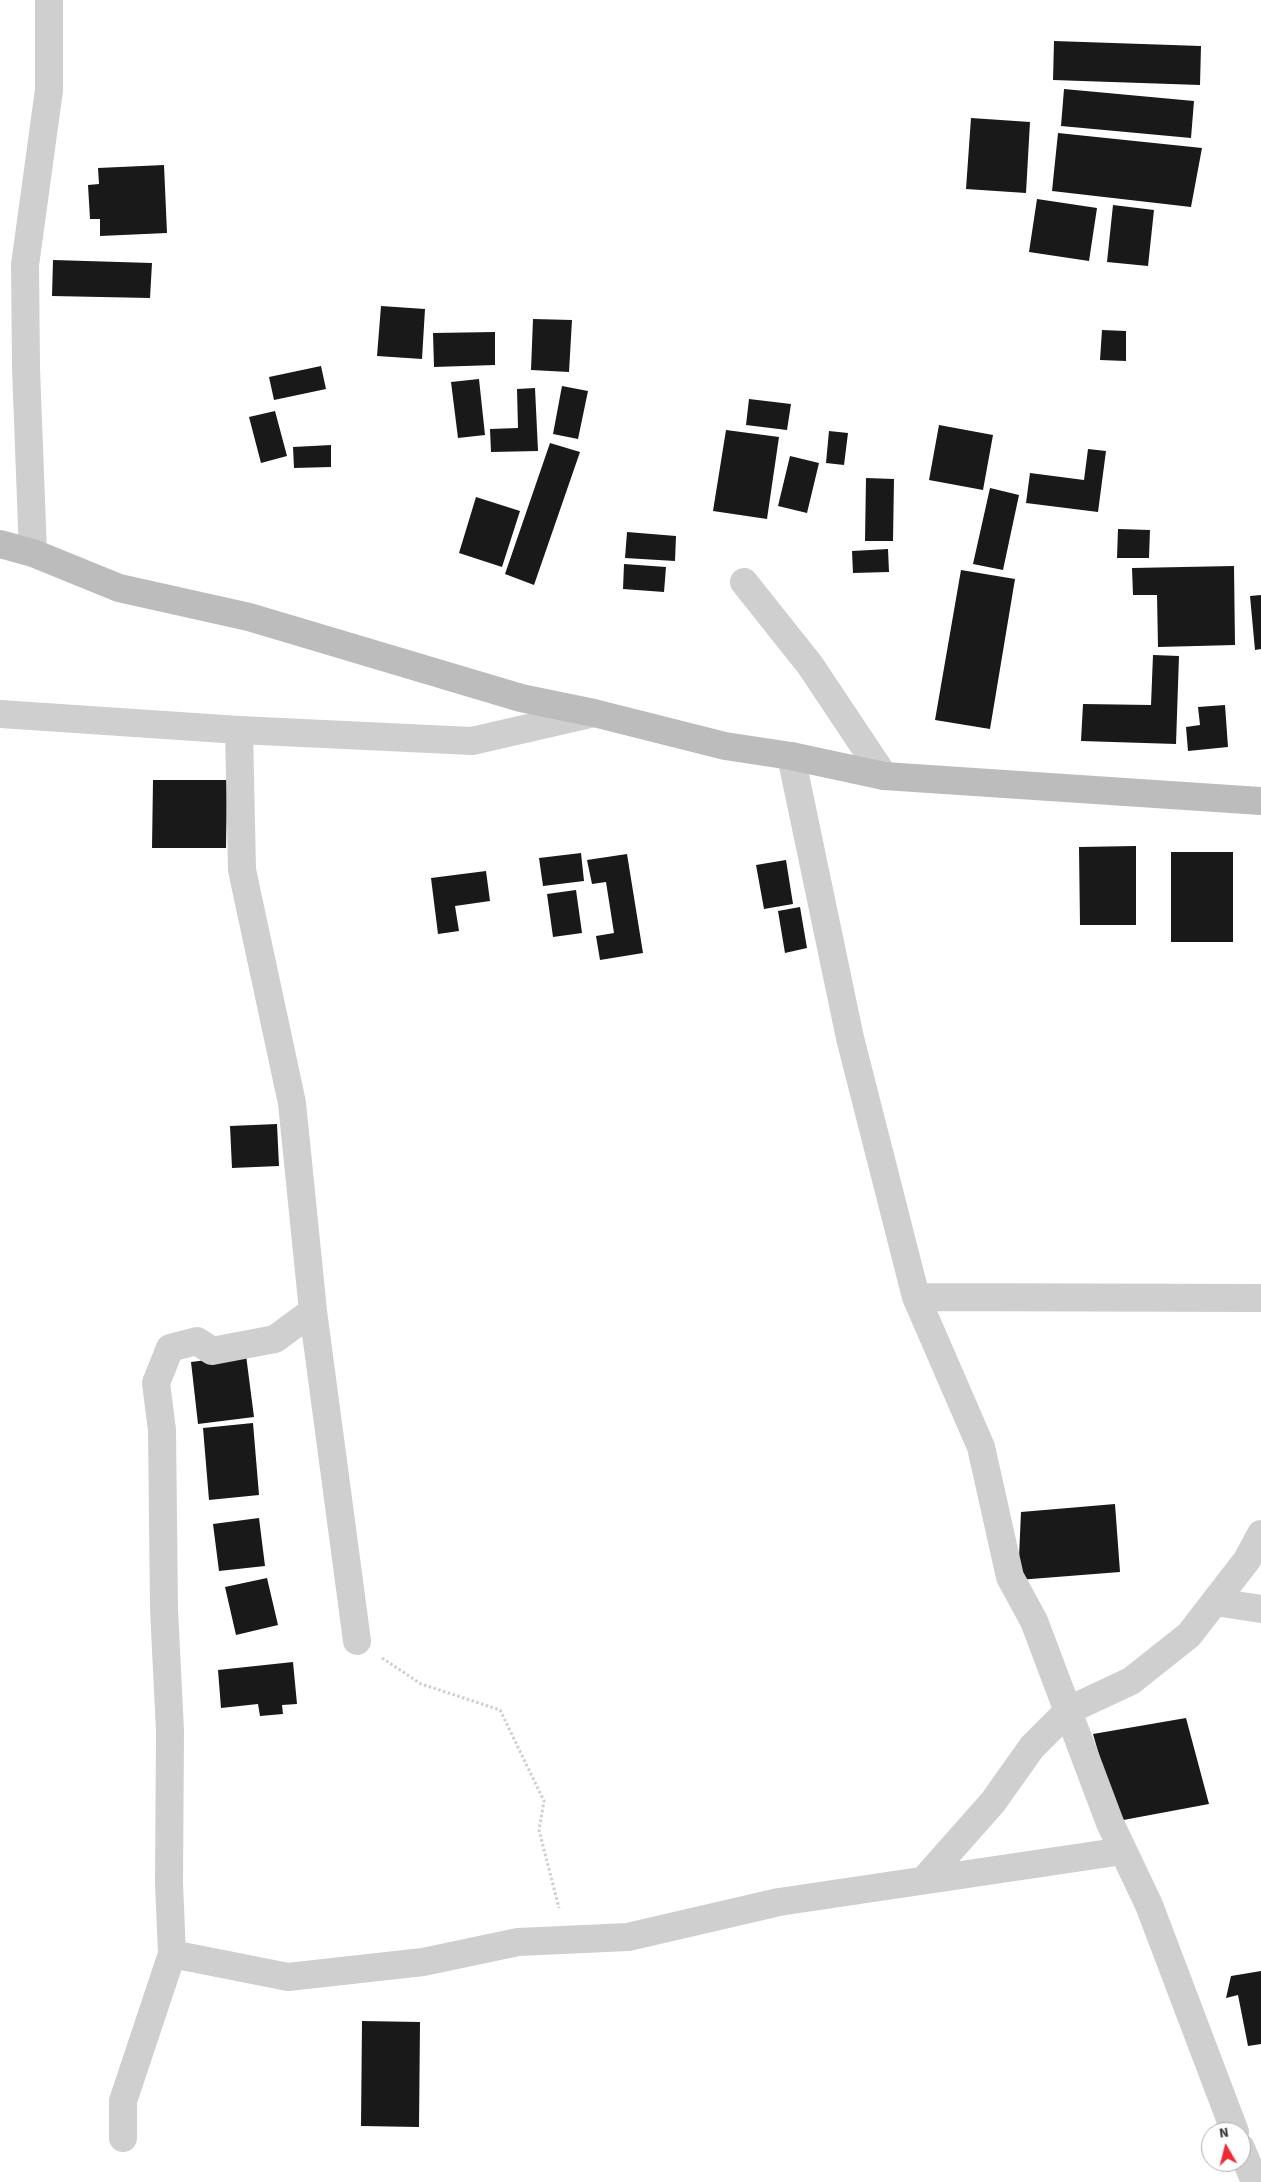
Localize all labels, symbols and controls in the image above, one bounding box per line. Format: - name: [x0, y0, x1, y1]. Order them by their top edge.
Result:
- north arrow: [1201, 2122, 1251, 2172]
- text: N: [1218, 2123, 1230, 2144]

